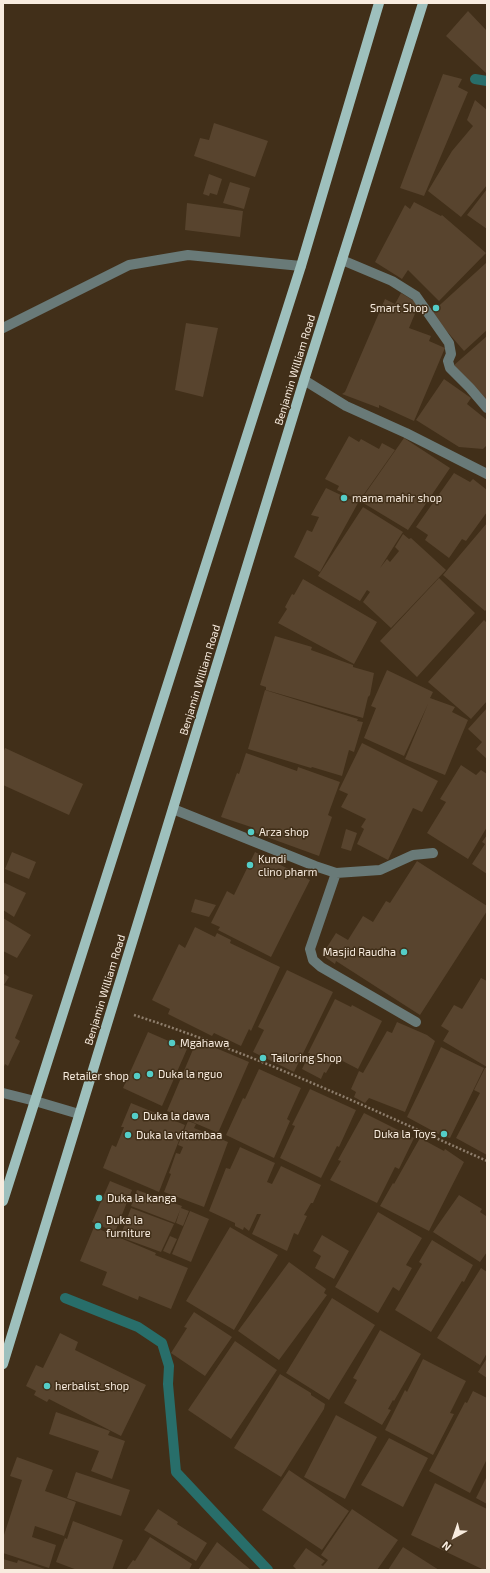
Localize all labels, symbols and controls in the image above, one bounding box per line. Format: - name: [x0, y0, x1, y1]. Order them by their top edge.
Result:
- place label: Smart Shop: [370, 301, 428, 315]
- marker: Smart Shop: [431, 303, 441, 313]
- street label: Benjamin William Road: [272, 313, 318, 427]
- place label: mama mahir shop: [352, 491, 442, 505]
- marker: mama mahir shop: [339, 493, 349, 503]
- street label: Benjamin William Road: [177, 623, 223, 737]
- place label: Arza shop: [259, 825, 309, 839]
- marker: Arza shop: [246, 827, 256, 837]
- place label: Kundi clino pharm: [258, 852, 317, 878]
- marker: Kundi clino pharm: [245, 860, 255, 870]
- street label: Benjamin William Road: [82, 933, 128, 1047]
- place label: Masjid Raudha: [323, 945, 396, 959]
- marker: Masjid Raudha: [399, 947, 409, 957]
- place label: Mgahawa: [180, 1036, 229, 1050]
- marker: Mgahawa: [167, 1038, 177, 1048]
- place label: Tailoring Shop: [271, 1051, 342, 1065]
- marker: Tailoring Shop: [258, 1053, 268, 1063]
- place label: Duka la nguo: [158, 1067, 222, 1081]
- place label: Retailer shop: [63, 1069, 129, 1083]
- marker: Duka la nguo: [145, 1069, 155, 1079]
- marker: Retailer shop: [132, 1071, 142, 1081]
- place label: Duka la dawa: [143, 1109, 210, 1123]
- marker: Duka la dawa: [130, 1111, 140, 1121]
- place label: Duka la Toys: [374, 1127, 436, 1141]
- place label: Duka la vitambaa: [136, 1128, 222, 1142]
- marker: Duka la Toys: [439, 1129, 449, 1139]
- marker: Duka la vitambaa: [123, 1130, 133, 1140]
- place label: Duka la kanga: [107, 1191, 177, 1205]
- marker: Duka la kanga: [94, 1193, 104, 1203]
- place label: Duka la furniture: [106, 1213, 151, 1239]
- marker: Duka la furniture: [93, 1221, 103, 1231]
- place label: herbalist_shop: [55, 1379, 129, 1393]
- marker: herbalist_shop: [42, 1381, 52, 1391]
- north arrow: [434, 1517, 474, 1557]
- text: N: [439, 1539, 453, 1554]

